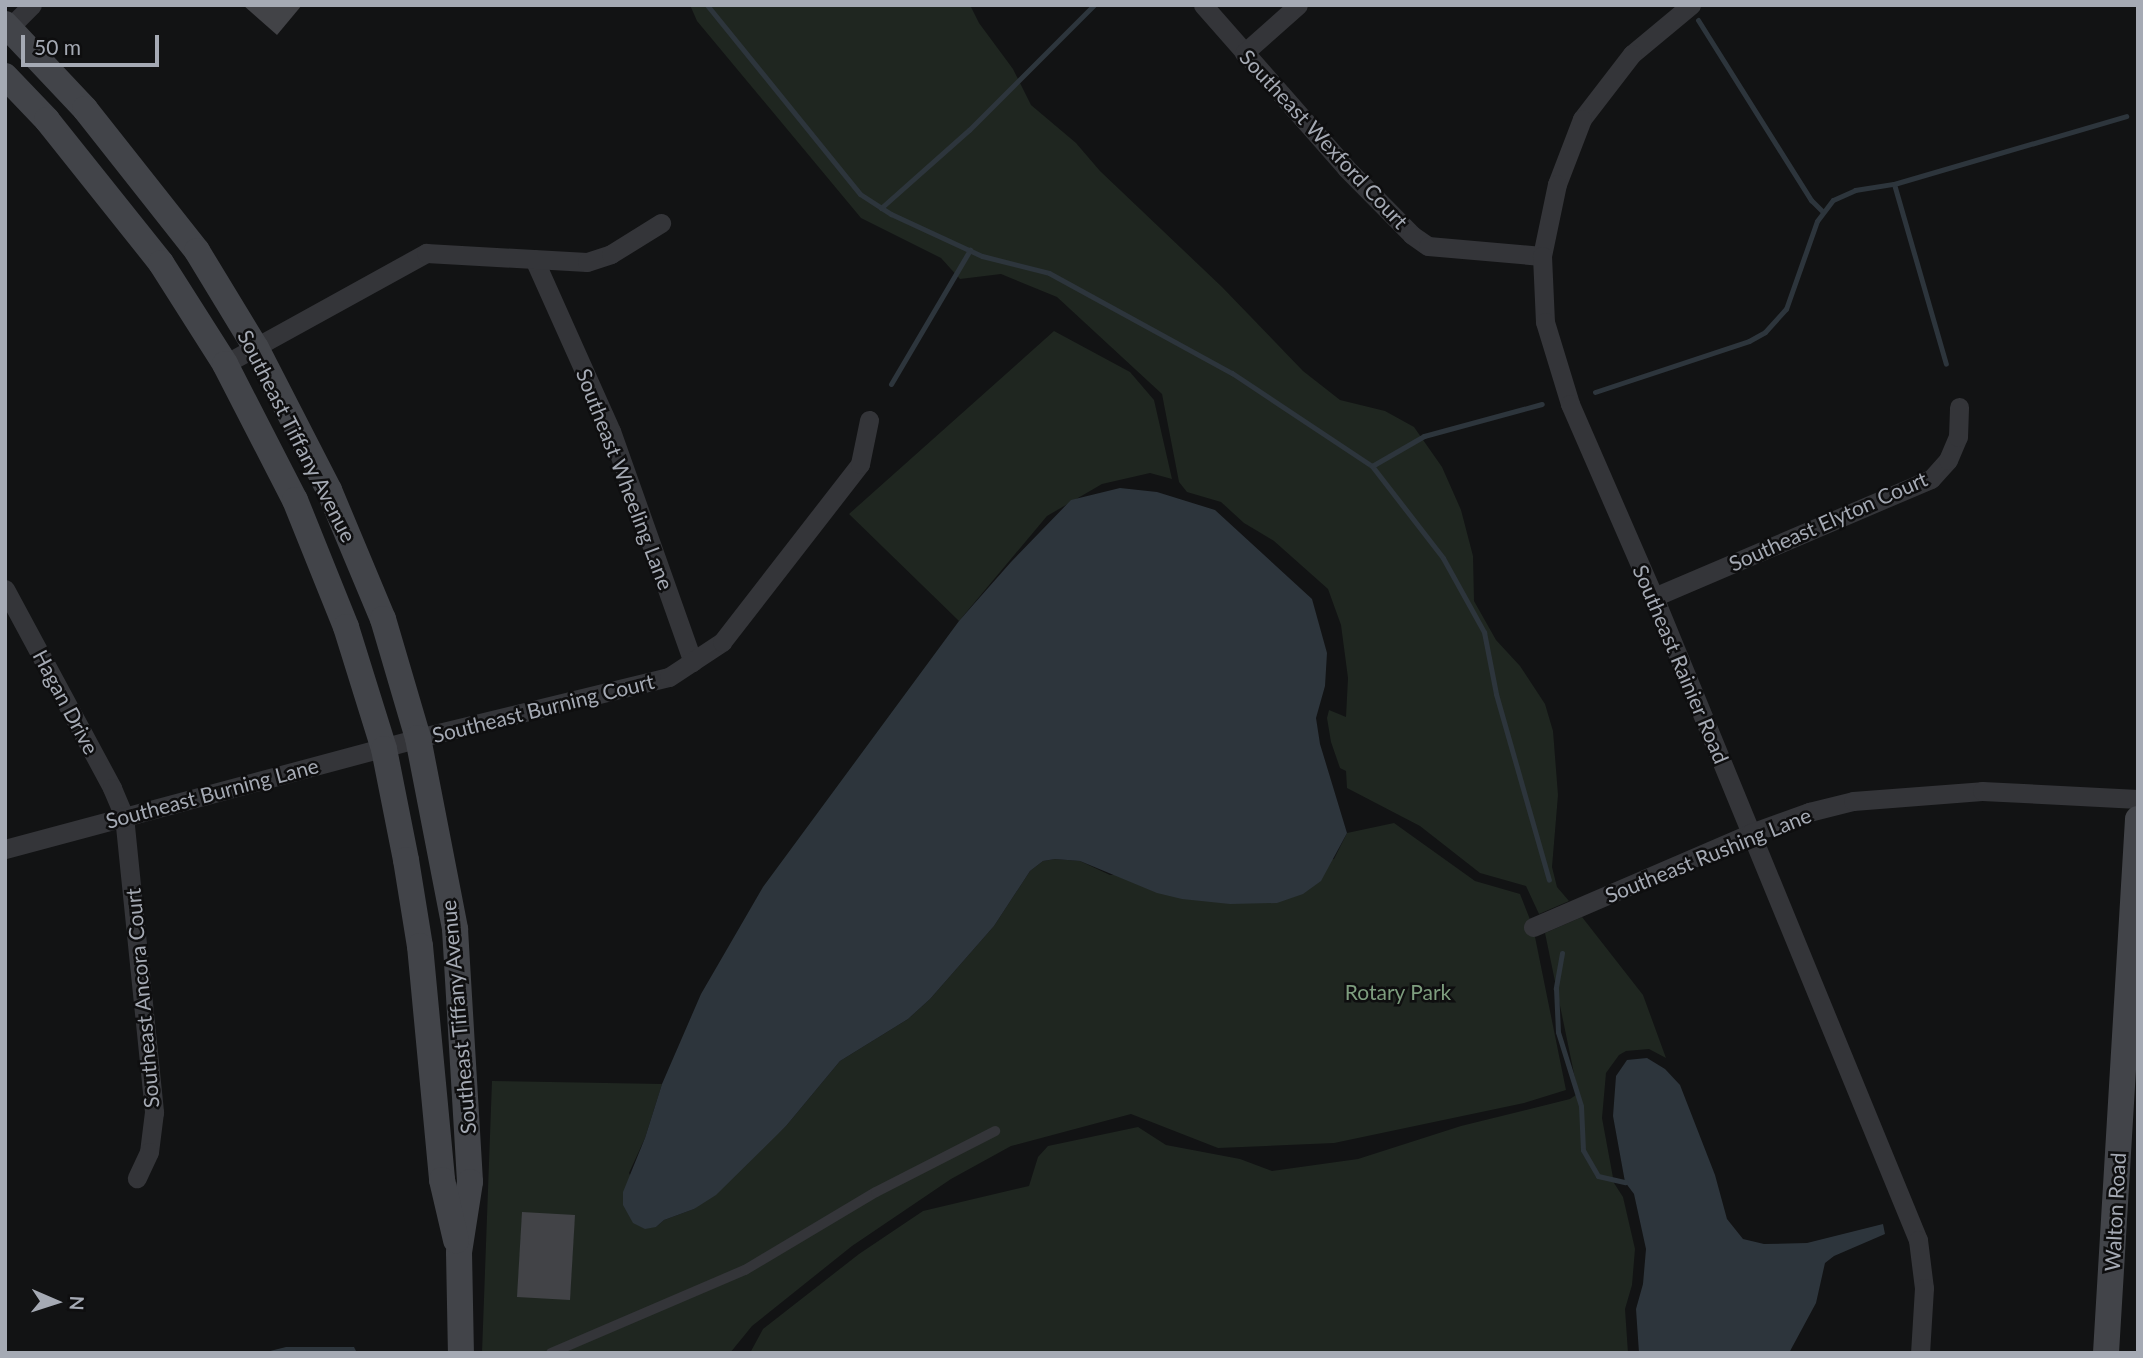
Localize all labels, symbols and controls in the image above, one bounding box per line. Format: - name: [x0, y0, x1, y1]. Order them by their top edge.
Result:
- scale bar: [24, 21, 163, 65]
- text: 50 m: [34, 34, 81, 59]
- street label: Southeast Wexford Court: [1234, 44, 1414, 234]
- street label: Southeast Tiffany Avenue: [232, 325, 362, 547]
- street label: Southeast Wheeling Lane: [571, 365, 679, 593]
- street label: Southeast Elyton Court: [1725, 466, 1931, 576]
- street label: Southeast Rainier Road: [1628, 561, 1734, 767]
- street label: Hagan Drive: [28, 645, 104, 759]
- street label: Southeast Burning Court: [429, 668, 657, 748]
- street label: Southeast Burning Lane: [103, 752, 321, 834]
- street label: Southeast Rushing Lane: [1601, 802, 1815, 908]
- street label: Southeast Ancora Court: [120, 887, 164, 1109]
- street label: Southeast Tiffany Avenue: [435, 898, 481, 1136]
- park label: Rotary Park: [1344, 979, 1452, 1005]
- street label: Walton Road: [2099, 1152, 2131, 1272]
- north arrow: [21, 1267, 91, 1337]
- text: N: [66, 1295, 89, 1311]

